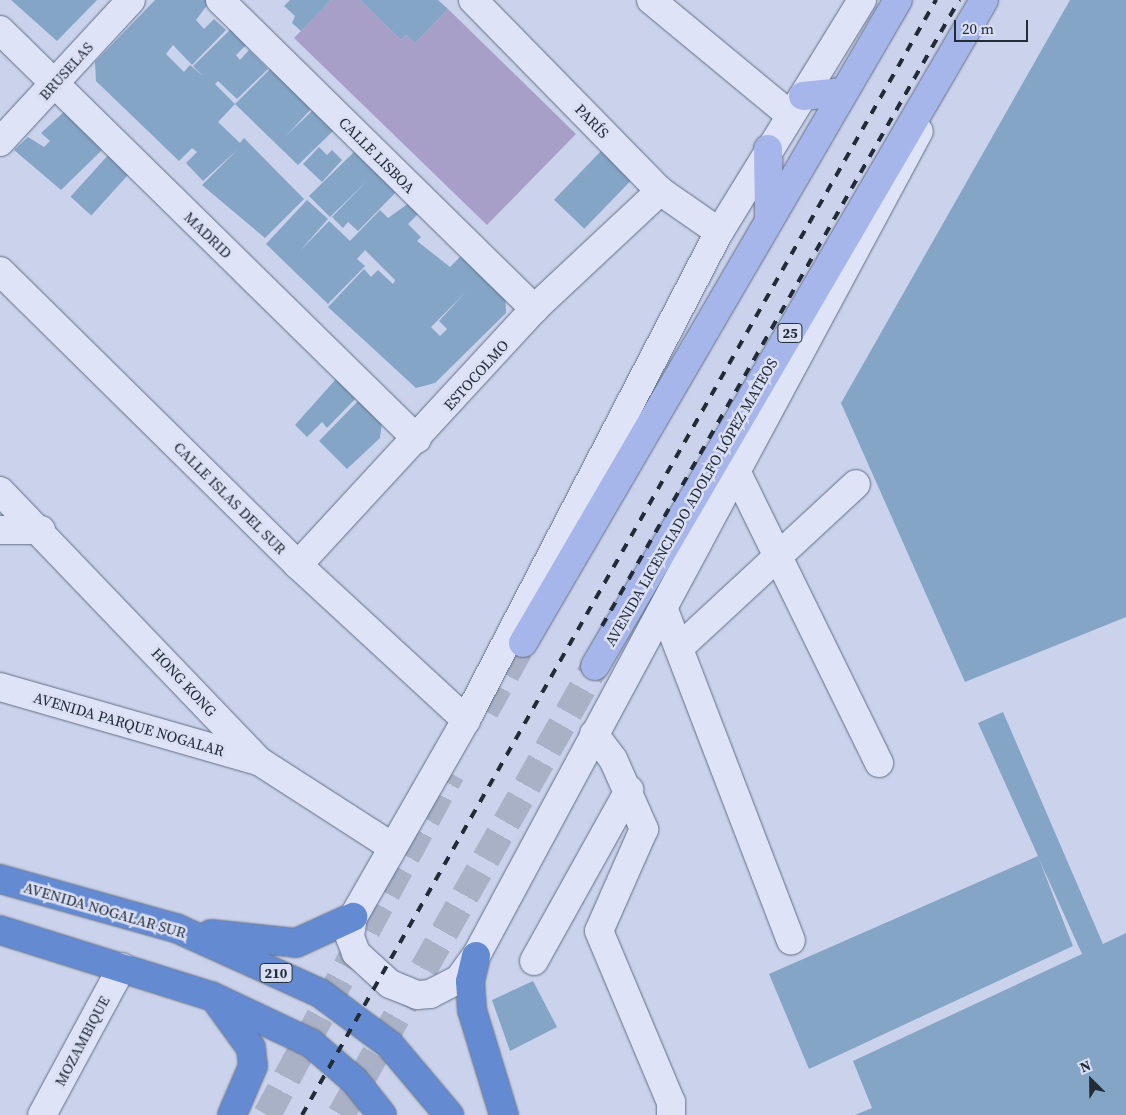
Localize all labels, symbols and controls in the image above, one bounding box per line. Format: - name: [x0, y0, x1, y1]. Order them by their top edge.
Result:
- scale bar: [956, 10, 1030, 42]
- text: 20 m: [962, 18, 994, 39]
- street label: BRUSELAS: [35, 38, 97, 104]
- street label: PARÍS: [571, 100, 613, 142]
- street label: CALLE LISBOA: [335, 113, 419, 197]
- street label: MADRID: [180, 208, 236, 262]
- road number: 25: [776, 322, 804, 344]
- street label: ESTOCOLMO: [440, 336, 512, 414]
- street label: AVENIDA LICENCIADO ADOLFO LÓPEZ MATEOS: [601, 355, 781, 649]
- street label: CALLE ISLAS DEL SUR: [170, 438, 290, 558]
- street label: HONG KONG: [148, 644, 220, 720]
- street label: AVENIDA PARQUE NOGALAR: [32, 688, 226, 760]
- street label: AVENIDA NOGALAR SUR: [22, 878, 188, 942]
- road number: 210: [258, 961, 294, 984]
- street label: MOZAMBIQUE: [51, 993, 113, 1089]
- north arrow: [1066, 1055, 1116, 1105]
- text: N: [1077, 1055, 1094, 1077]

